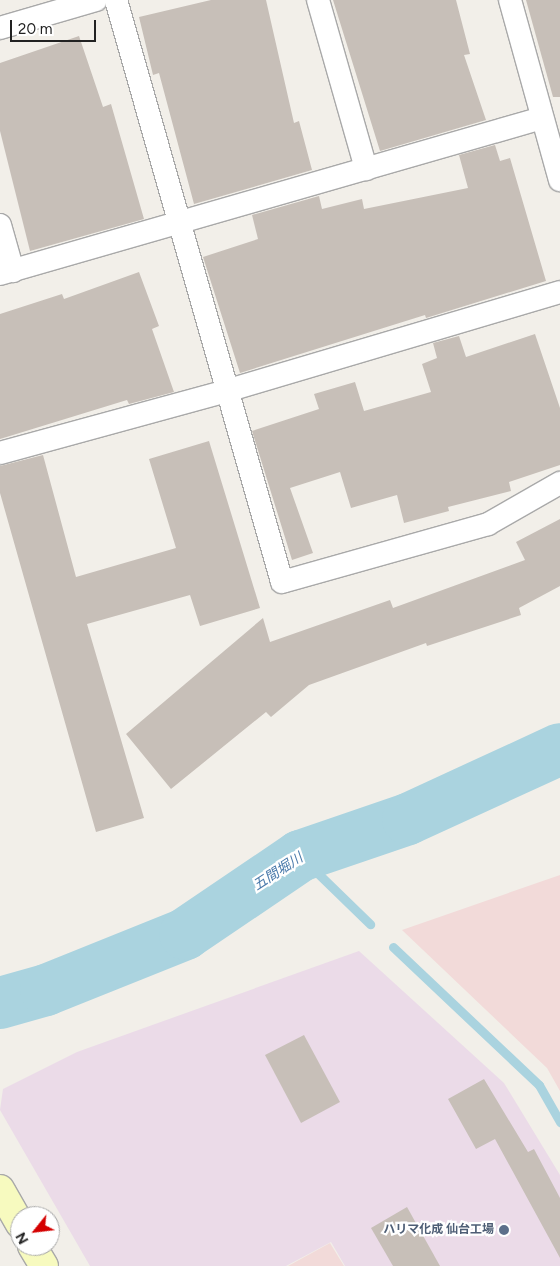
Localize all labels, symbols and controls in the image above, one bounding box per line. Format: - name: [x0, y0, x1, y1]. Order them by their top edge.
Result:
- scale bar: [12, 10, 99, 42]
- text: 20 m: [18, 20, 52, 38]
- water label: 五間堀川: [250, 850, 306, 894]
- north arrow: [10, 1206, 60, 1256]
- place label: ハリマ化成 仙台工場: [383, 1223, 494, 1237]
- marker: ハリマ化成 仙台工場: [498, 1224, 510, 1236]
- text: N: [12, 1229, 32, 1247]

